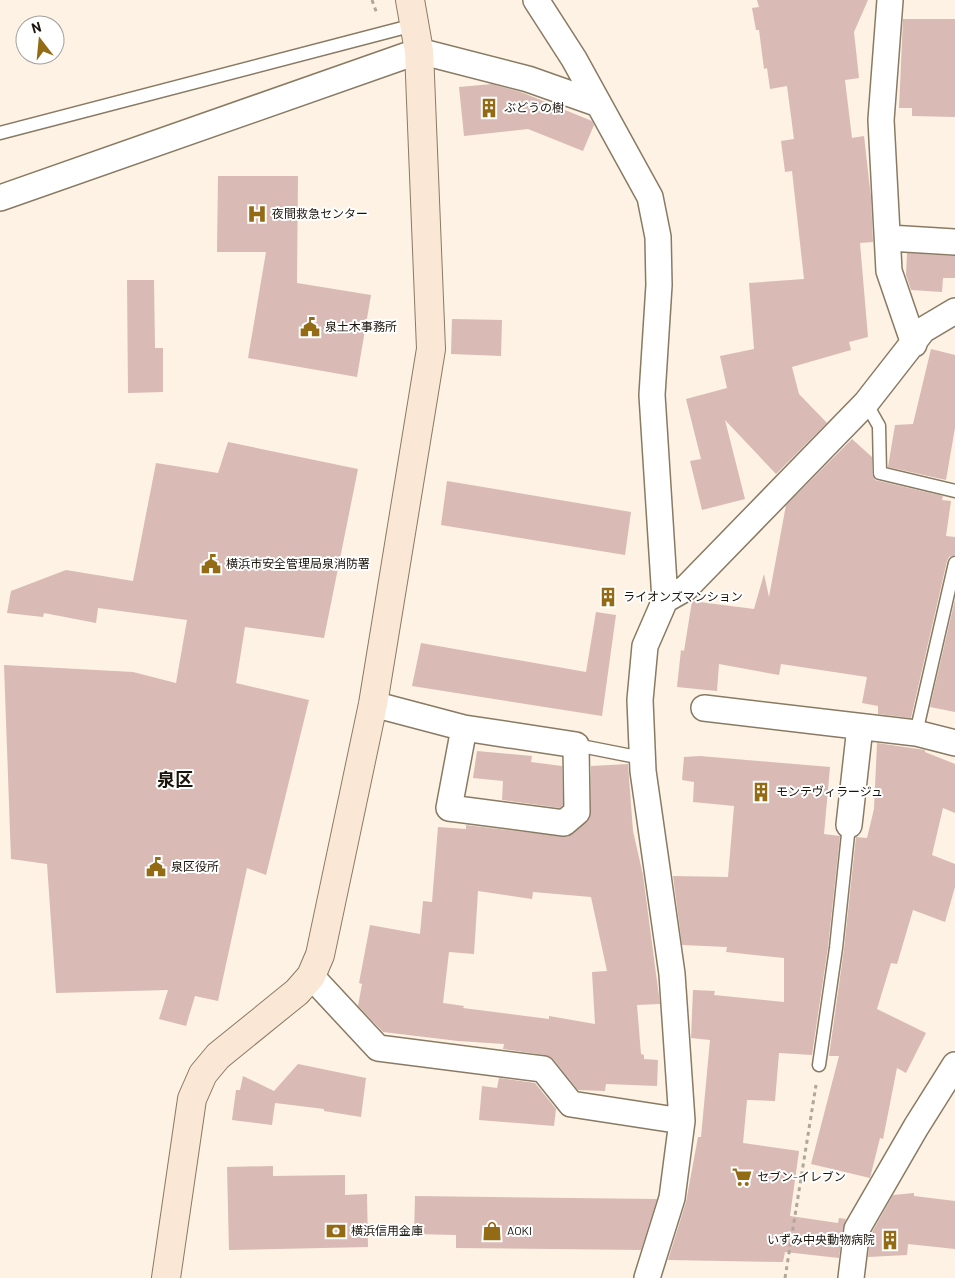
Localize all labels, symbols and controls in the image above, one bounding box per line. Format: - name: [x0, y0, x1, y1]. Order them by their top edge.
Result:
- north arrow: [15, 15, 65, 65]
- text: N: [29, 18, 43, 36]
- building icon: ぶどうの樹: [478, 97, 500, 119]
- place label: ぶどうの樹: [504, 100, 564, 114]
- hospital icon: 夜間救急センター: [246, 203, 268, 225]
- place label: 夜間救急センター: [271, 206, 368, 220]
- public building icon: 泉土木事務所: [299, 316, 321, 338]
- place label: 泉土木事務所: [325, 319, 397, 333]
- public building icon: 横浜市安全管理局泉消防署: [200, 553, 222, 575]
- place label: 横浜市安全管理局泉消防署: [226, 556, 370, 570]
- building icon: ライオンズマンション: [597, 586, 619, 608]
- place label: ライオンズマンション: [623, 589, 743, 603]
- district label: 泉区: [157, 768, 193, 790]
- building icon: モンテヴィラージュ: [750, 781, 772, 803]
- place label: モンテヴィラージュ: [776, 784, 883, 798]
- public building icon: 泉区役所: [145, 856, 167, 878]
- place label: 泉区役所: [171, 859, 219, 873]
- supermarket icon: セブン-イレブン: [731, 1166, 753, 1188]
- place label: セブン-イレブン: [757, 1169, 846, 1183]
- bank icon: 横浜信用金庫: [325, 1220, 347, 1242]
- shop icon: AOKI: [481, 1220, 503, 1242]
- place label: 横浜信用金庫: [351, 1223, 423, 1237]
- place label: AOKI: [507, 1223, 532, 1237]
- building icon: いずみ中央動物病院: [879, 1229, 901, 1251]
- place label: いずみ中央動物病院: [767, 1232, 875, 1246]

